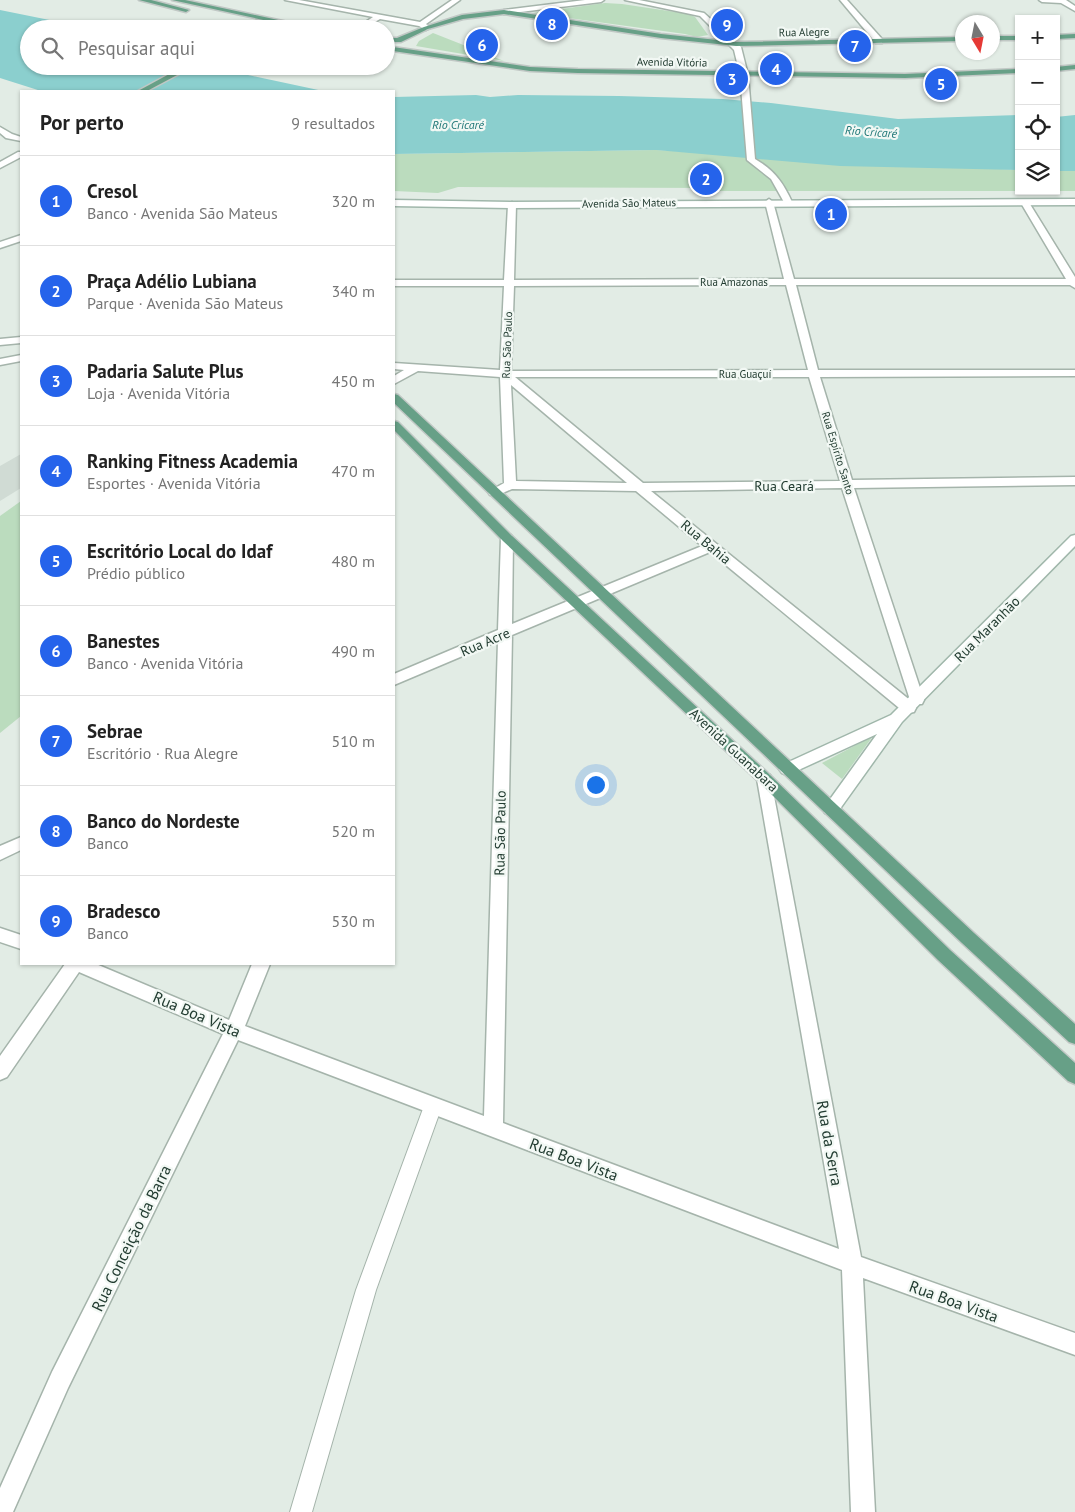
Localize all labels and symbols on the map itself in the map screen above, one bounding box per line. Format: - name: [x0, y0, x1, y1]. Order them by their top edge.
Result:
- pin: 8: [536, 5, 568, 43]
- pin: 9: [711, 6, 743, 44]
- north arrow: [955, 15, 1000, 60]
- street label: Rua Alegre: [778, 25, 830, 39]
- pin: 6: [466, 26, 498, 64]
- pin: 7: [839, 27, 871, 65]
- pin: 4: [760, 50, 792, 88]
- street label: Avenida Vitória: [637, 54, 707, 70]
- pin: 3: [716, 60, 748, 98]
- pin: 5: [925, 65, 957, 103]
- water label: Rio Cricaré: [432, 117, 484, 132]
- water label: Rio Cricaré: [845, 122, 898, 141]
- pin: 2: [690, 160, 722, 198]
- street label: Avenida São Mateus: [582, 195, 677, 211]
- pin: 1: [815, 195, 847, 233]
- street label: Rua Amazonas: [700, 275, 768, 289]
- street label: Rua São Paulo: [499, 311, 515, 379]
- street label: Rua Guaçuí: [719, 367, 771, 381]
- street label: Rua Espírito Santo: [819, 410, 857, 496]
- street label: Rua Ceará: [754, 477, 814, 495]
- street label: Rua Bahia: [677, 516, 735, 568]
- street label: Rua Maranhão: [950, 592, 1024, 666]
- street label: Rua Acre: [457, 624, 513, 660]
- street label: Avenida Guanabara: [686, 704, 782, 796]
- your location: [583, 772, 609, 798]
- street label: Rua São Paulo: [490, 790, 510, 876]
- street label: Rua Boa Vista: [150, 987, 244, 1041]
- street label: Rua da Serra: [813, 1099, 847, 1187]
- street label: Rua Boa Vista: [527, 1133, 621, 1185]
- street label: Rua Conceição da Barra: [87, 1162, 175, 1314]
- street label: Rua Boa Vista: [907, 1276, 1001, 1326]

